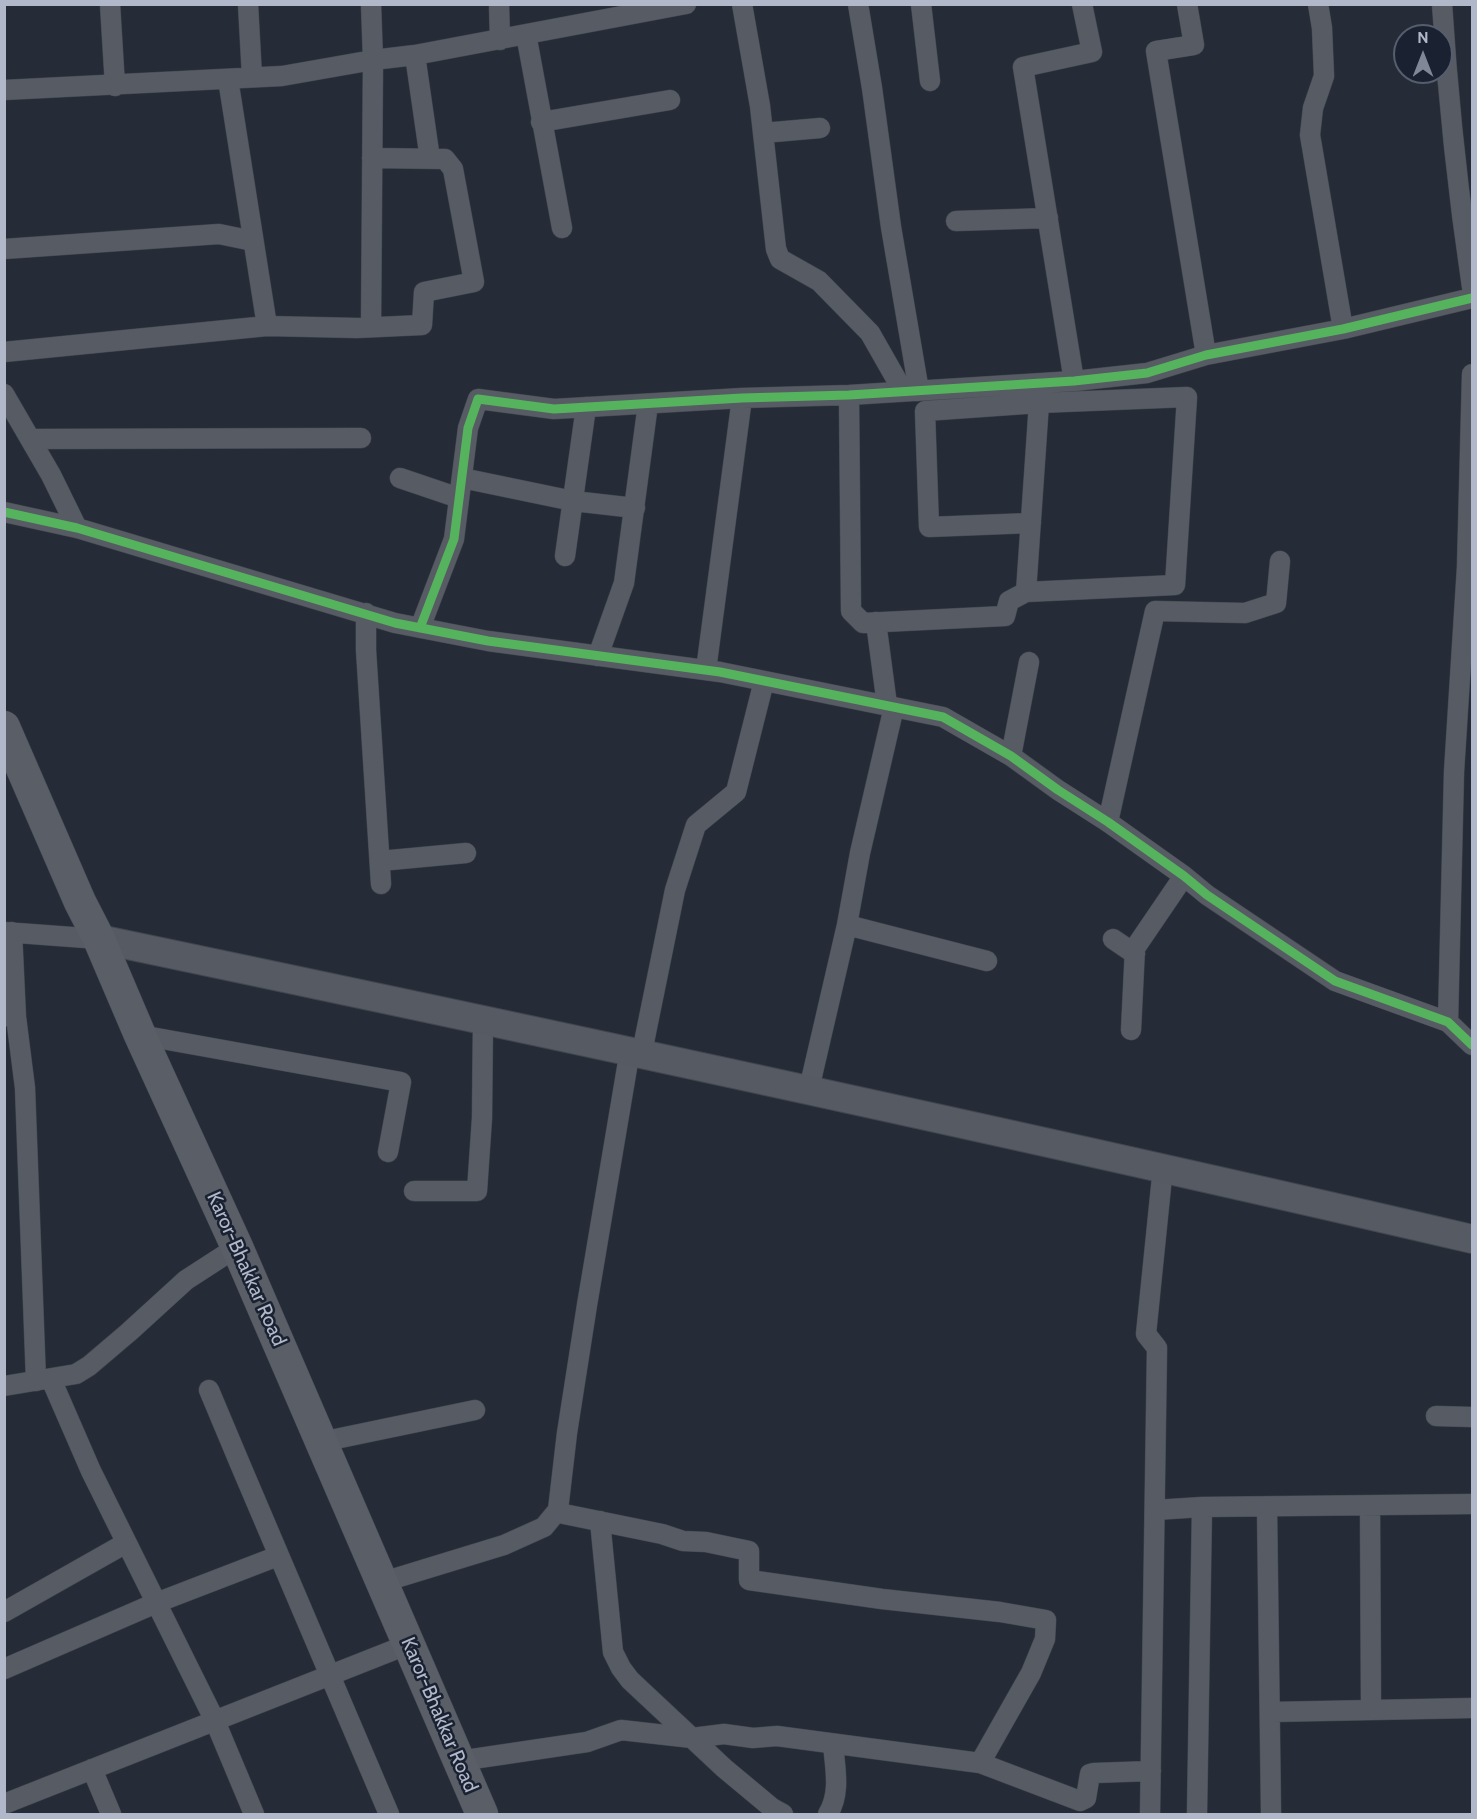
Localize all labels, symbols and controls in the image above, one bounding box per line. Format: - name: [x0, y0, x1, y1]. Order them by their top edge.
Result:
- north arrow: [1393, 24, 1453, 84]
- text: N: [1417, 28, 1429, 47]
- street label: Karor-Bhakkar Road: [201, 1188, 291, 1350]
- street label: Karor-Bhakkar Road: [395, 1634, 483, 1796]

